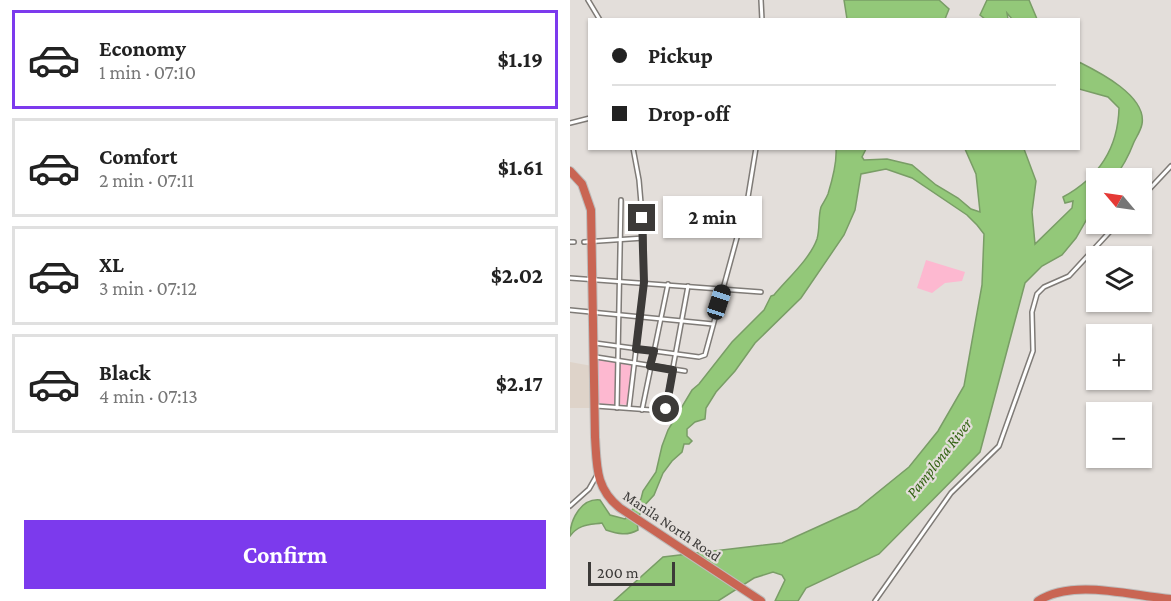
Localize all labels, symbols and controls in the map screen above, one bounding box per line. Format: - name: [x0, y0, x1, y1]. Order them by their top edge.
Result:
- icon: car: [27, 33, 81, 87]
- text: Economy: [99, 36, 186, 61]
- text: Pickup: [648, 43, 713, 68]
- text: $1.19: [497, 47, 543, 72]
- text: 1 min · 07:10: [99, 61, 196, 83]
- text: Drop-off: [648, 101, 730, 126]
- icon: car: [27, 141, 81, 195]
- text: Comfort: [99, 144, 177, 169]
- text: $1.61: [498, 155, 543, 180]
- north arrow: [1086, 168, 1152, 234]
- map controls: [1086, 168, 1152, 468]
- text: 2 min · 07:11: [99, 169, 194, 191]
- callout: 2 min: [663, 197, 762, 239]
- route end: [628, 204, 655, 231]
- text: 2 min: [688, 206, 737, 228]
- button: layers: [1086, 246, 1152, 312]
- icon: car: [27, 249, 81, 303]
- text: XL: [99, 252, 124, 277]
- text: $2.02: [491, 263, 543, 288]
- text: 3 min · 07:12: [99, 277, 197, 299]
- car: [705, 282, 733, 322]
- button: +: [1086, 324, 1152, 390]
- icon: car: [27, 357, 81, 411]
- text: Black: [99, 360, 151, 385]
- text: $2.17: [496, 371, 543, 396]
- text: 4 min · 07:13: [99, 385, 198, 407]
- route start: [652, 395, 679, 422]
- button: −: [1086, 402, 1152, 468]
- water label: Pamplona River: [903, 415, 976, 501]
- street label: Manila North Road: [620, 488, 724, 565]
- button: Confirm: [24, 520, 546, 589]
- scale bar: [588, 559, 675, 586]
- text: 200 m: [597, 564, 639, 581]

